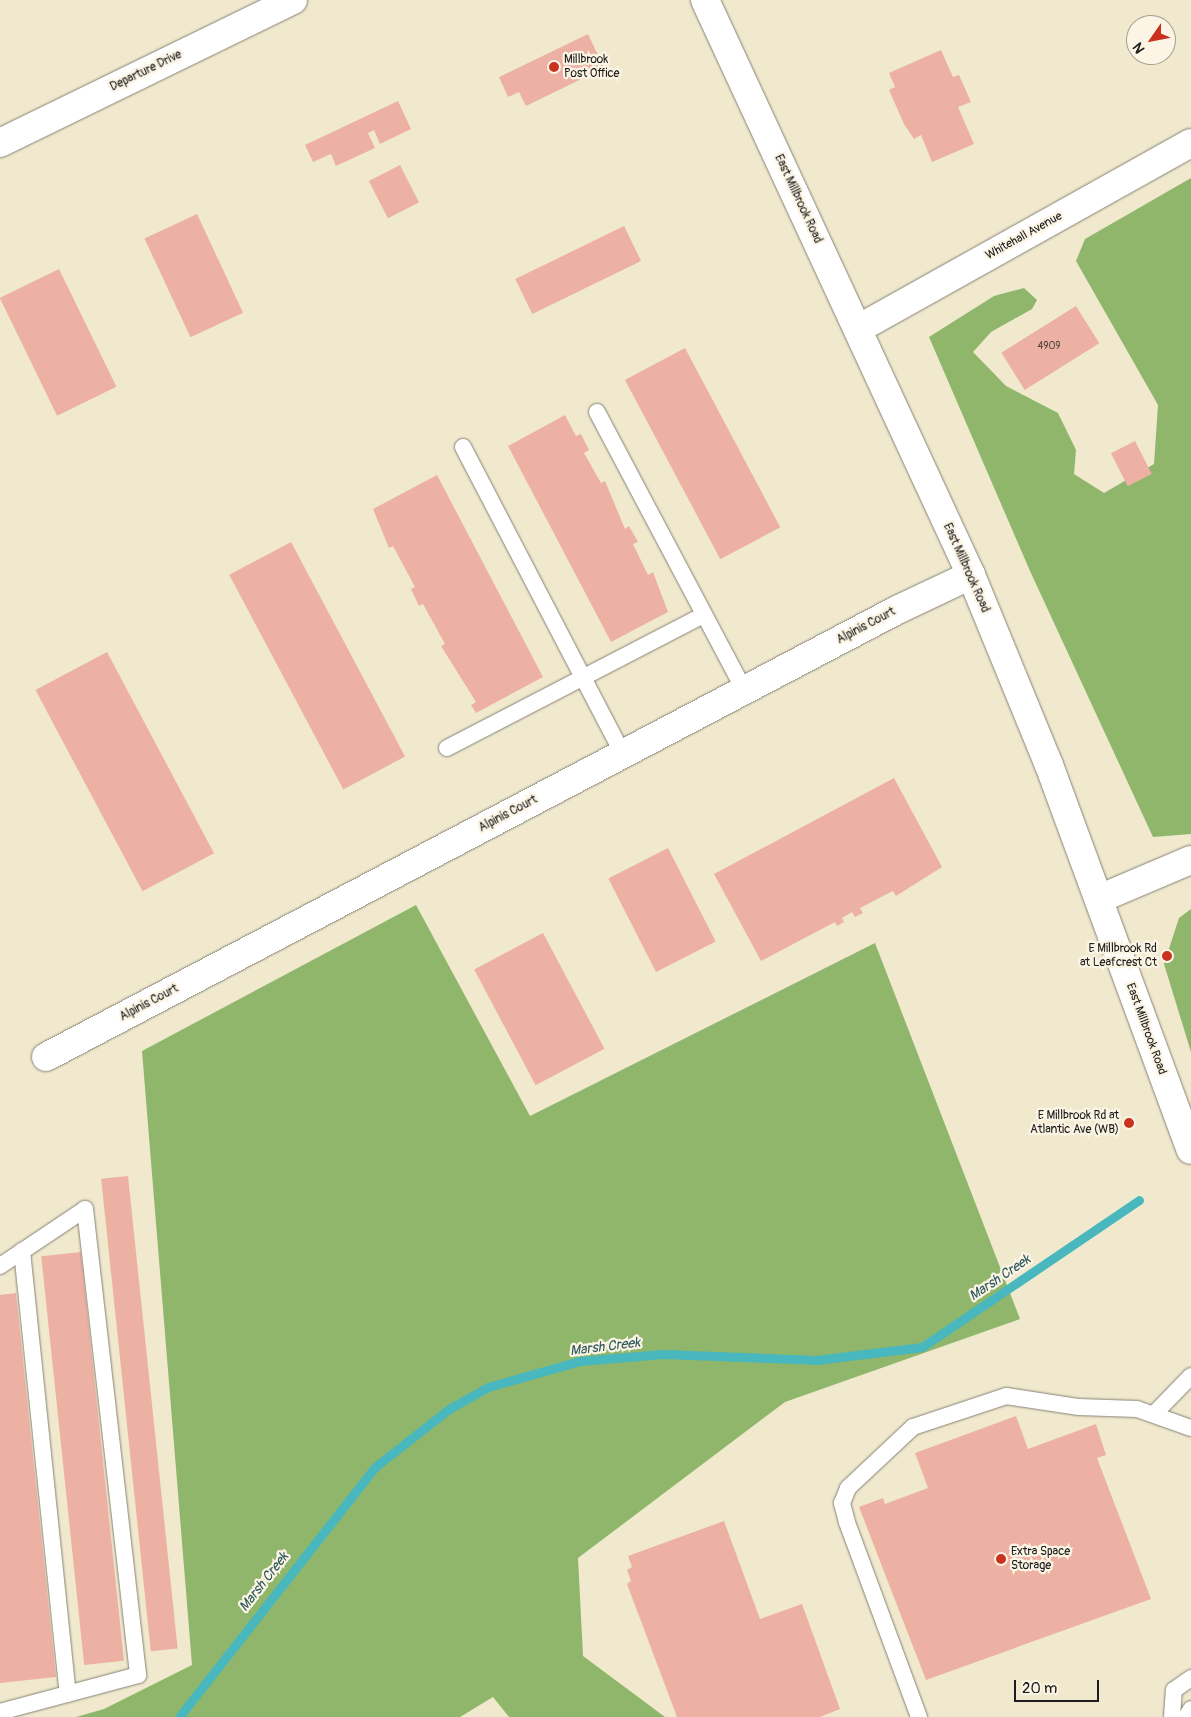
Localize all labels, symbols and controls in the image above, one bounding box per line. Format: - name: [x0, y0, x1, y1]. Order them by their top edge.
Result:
- north arrow: [1126, 15, 1176, 65]
- text: N: [1129, 39, 1149, 56]
- street label: Departure Drive: [108, 47, 184, 95]
- place label: Millbrook Post Office: [564, 53, 619, 81]
- marker: Millbrook Post Office: [548, 61, 560, 73]
- street label: East Millbrook Road: [771, 152, 825, 246]
- street label: Whitehall Avenue: [983, 209, 1065, 263]
- house number: 4909: [1038, 341, 1060, 353]
- street label: East Millbrook Road: [940, 521, 992, 615]
- street label: Alpinis Court: [834, 605, 898, 647]
- street label: Alpinis Court: [476, 793, 540, 835]
- place label: E Millbrook Rd at Leafcrest Ct: [1080, 942, 1157, 970]
- marker: E Millbrook Rd at Leafcrest Ct: [1161, 950, 1173, 962]
- street label: East Millbrook Road: [1123, 981, 1169, 1077]
- street label: Alpinis Court: [117, 982, 181, 1024]
- place label: E Millbrook Rd at Atlantic Ave (WB): [1030, 1109, 1119, 1137]
- marker: E Millbrook Rd at Atlantic Ave (WB): [1123, 1117, 1135, 1129]
- water label: Marsh Creek: [966, 1251, 1034, 1305]
- water label: Marsh Creek: [569, 1334, 641, 1360]
- place label: Extra Space Storage: [1011, 1545, 1070, 1573]
- water label: Marsh Creek: [236, 1549, 292, 1615]
- marker: Extra Space Storage: [995, 1553, 1007, 1565]
- scale bar: [1016, 1670, 1101, 1702]
- text: 20 m: [1022, 1679, 1057, 1698]

